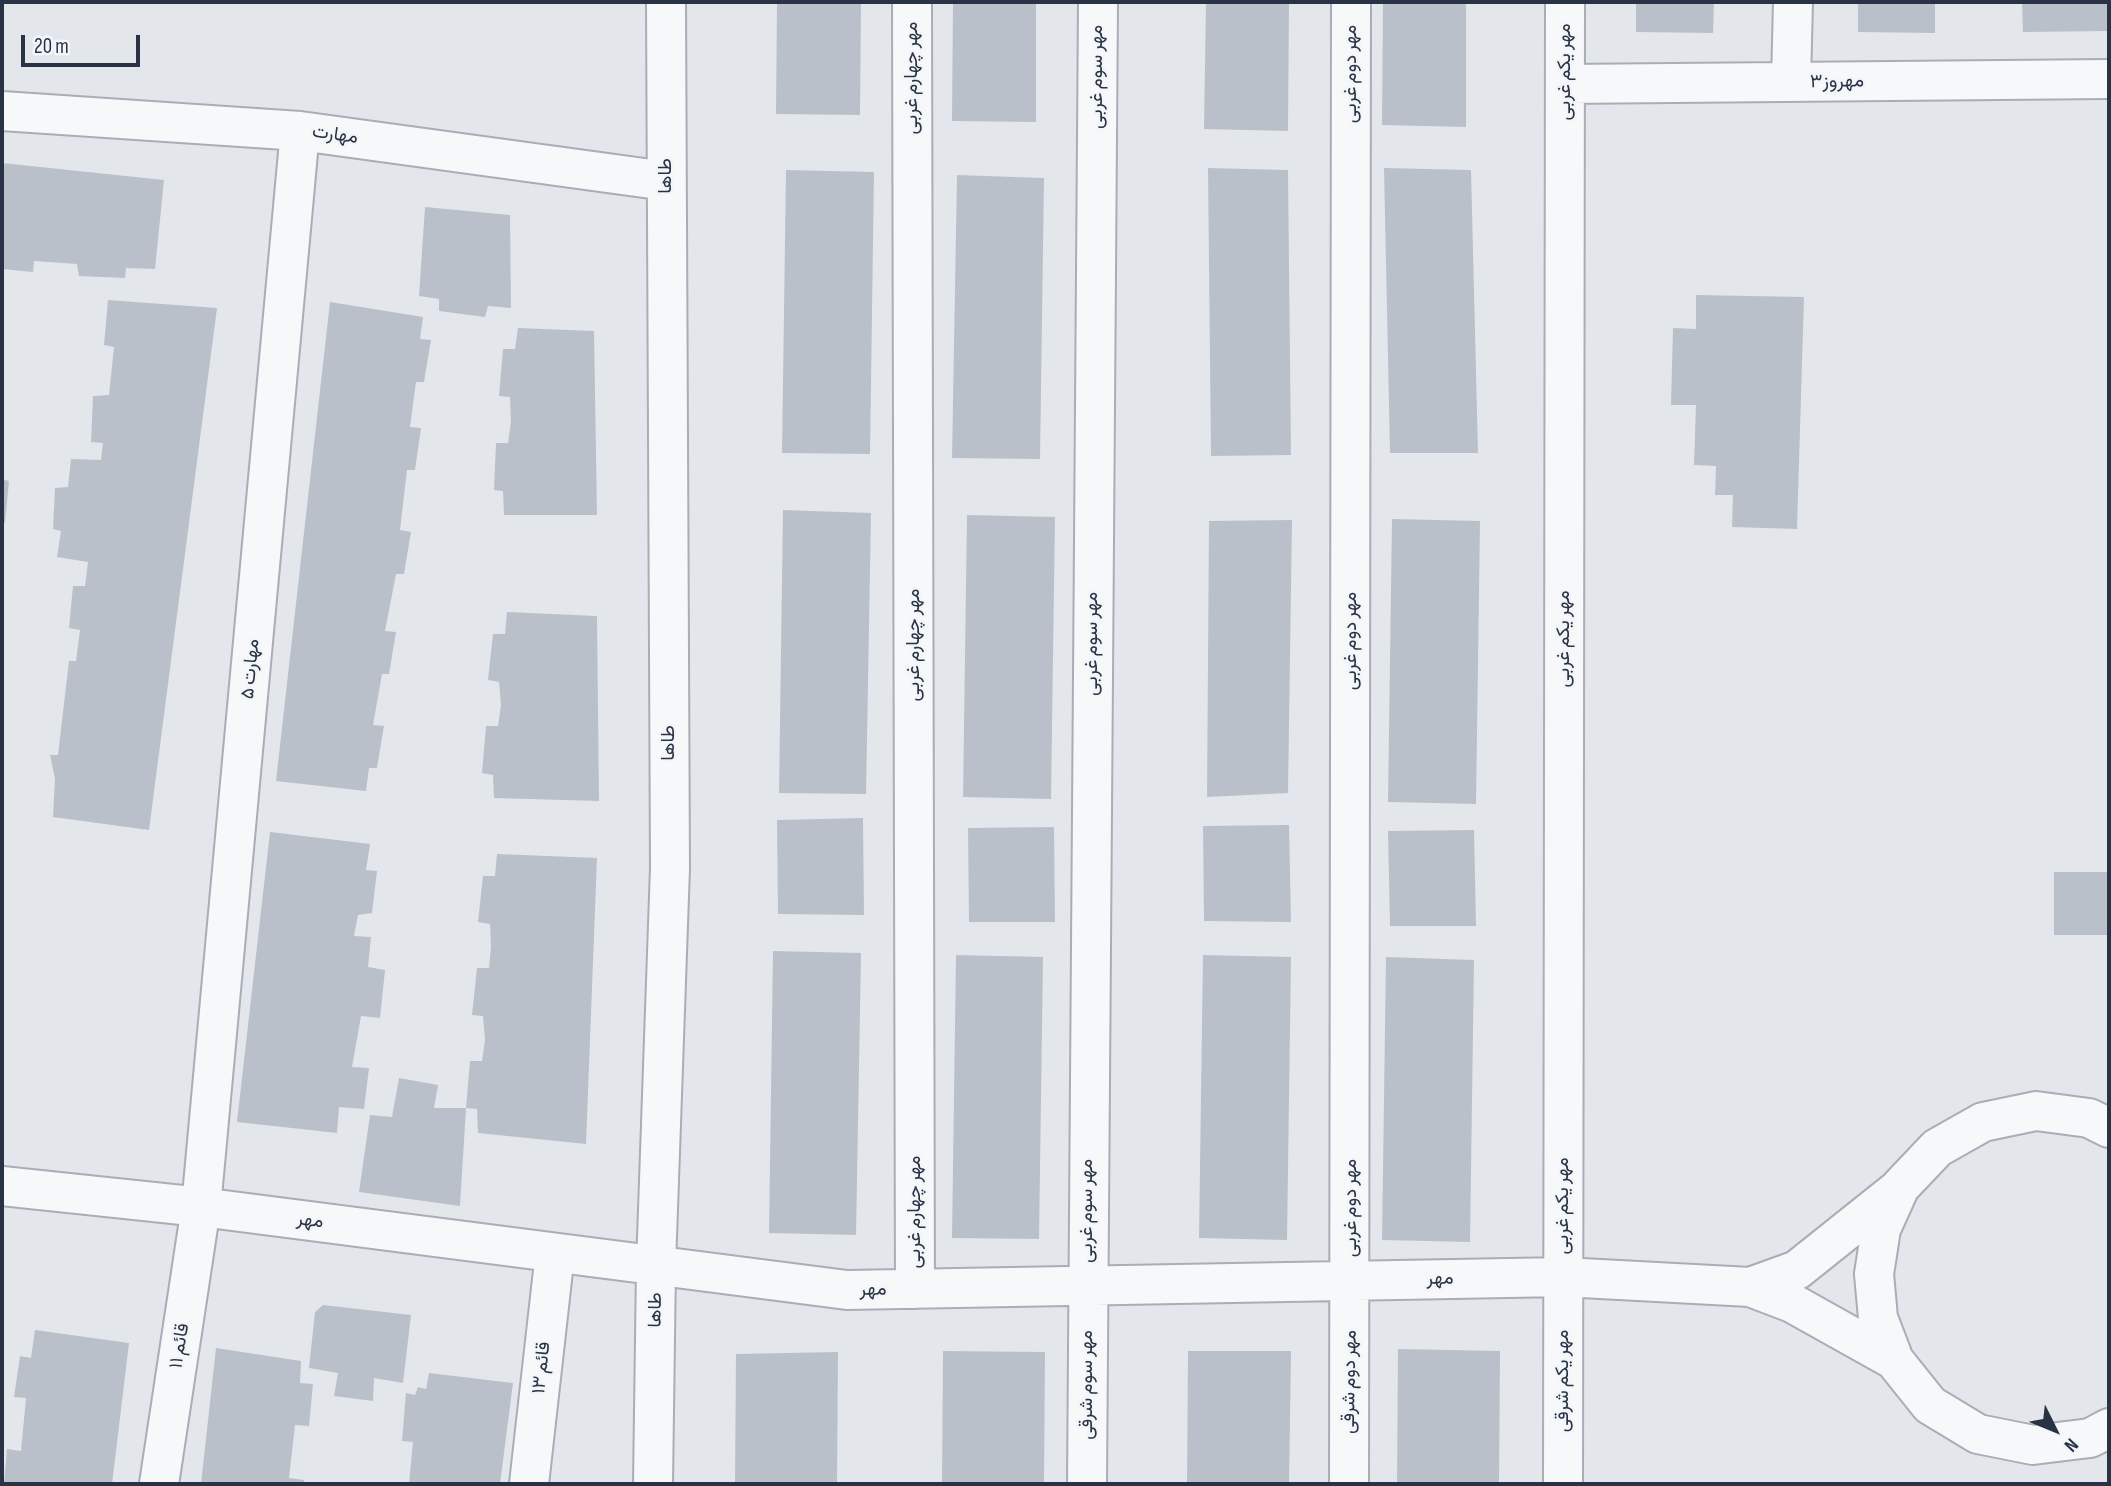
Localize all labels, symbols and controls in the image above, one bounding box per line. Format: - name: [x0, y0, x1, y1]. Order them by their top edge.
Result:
- scale bar: [24, 21, 144, 65]
- street label: مهر چهارم غربی: [901, 22, 923, 134]
- street label: مهر یکم غربی: [1554, 23, 1576, 121]
- street label: مهر سوم غربی: [1086, 25, 1108, 129]
- street label: مهر دوم غربی: [1340, 25, 1362, 123]
- text: 20 m: [34, 34, 69, 59]
- street label: مهروز۳: [1810, 70, 1864, 94]
- street label: مهارت: [311, 120, 359, 150]
- street label: طاها: [655, 158, 677, 194]
- street label: مهر چهارم غربی: [903, 589, 925, 701]
- street label: مهر یکم غربی: [1553, 590, 1575, 688]
- street label: مهر سوم غربی: [1081, 592, 1103, 696]
- street label: مهر دوم غربی: [1340, 592, 1362, 690]
- street label: مهارت ۵: [237, 638, 265, 700]
- street label: طاها: [658, 725, 680, 761]
- street label: مهر چهارم غربی: [904, 1156, 926, 1268]
- street label: مهر یکم غربی: [1552, 1157, 1574, 1255]
- street label: مهر سوم غربی: [1076, 1159, 1098, 1263]
- street label: مهر دوم غربی: [1340, 1159, 1362, 1257]
- street label: مهر: [295, 1208, 325, 1234]
- street label: مهر: [1426, 1267, 1454, 1291]
- street label: مهر: [859, 1278, 887, 1302]
- street label: طاها: [644, 1292, 668, 1328]
- street label: قائم ۱۱: [165, 1322, 195, 1370]
- street label: مهر سوم شرقی: [1076, 1330, 1098, 1440]
- street label: مهر دوم شرقی: [1338, 1330, 1362, 1434]
- street label: مهر یکم شرقی: [1552, 1330, 1574, 1432]
- street label: قائم ۱۳: [528, 1341, 556, 1395]
- north arrow: [2020, 1395, 2090, 1465]
- text: N: [2059, 1433, 2083, 1456]

